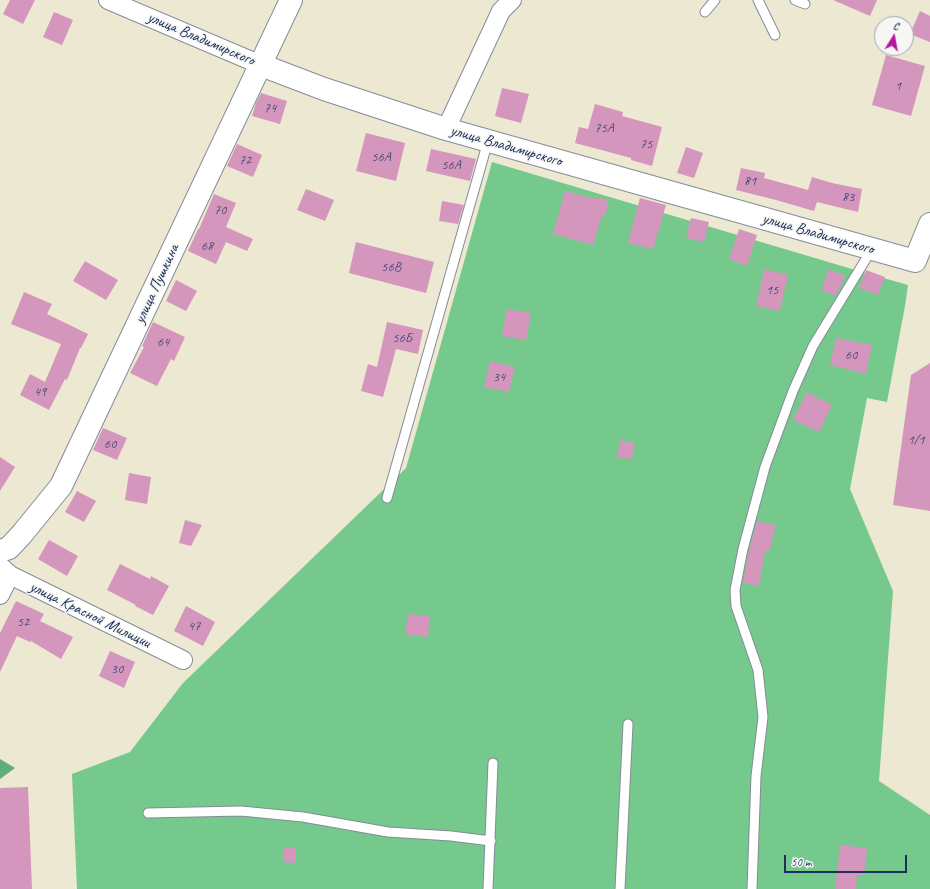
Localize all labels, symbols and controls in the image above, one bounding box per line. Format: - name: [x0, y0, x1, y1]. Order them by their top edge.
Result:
- street label: улица Владимирского: [144, 8, 258, 70]
- north arrow: [874, 16, 914, 56]
- text: С: [892, 18, 900, 33]
- house number: 1: [895, 78, 901, 94]
- house number: 74: [264, 100, 276, 116]
- house number: 75А: [594, 120, 614, 136]
- street label: улица Владимирского: [448, 121, 564, 171]
- house number: 75: [640, 136, 652, 152]
- house number: 56А: [371, 149, 391, 165]
- house number: 72: [239, 152, 251, 168]
- house number: 56А: [441, 157, 461, 173]
- house number: 81: [744, 173, 756, 189]
- house number: 83: [842, 189, 854, 205]
- house number: 70: [214, 202, 226, 218]
- street label: улица Владимирского: [760, 209, 876, 259]
- house number: 68: [201, 238, 213, 254]
- street label: улица Пушкина: [130, 241, 184, 327]
- house number: 56В: [381, 259, 401, 275]
- house number: 15: [766, 282, 778, 298]
- house number: 56Б: [392, 330, 412, 346]
- house number: 64: [157, 334, 169, 350]
- house number: 60: [845, 347, 857, 363]
- house number: 34: [493, 369, 505, 385]
- house number: 49: [34, 384, 46, 400]
- house number: 1/1: [907, 432, 925, 448]
- house number: 60: [104, 436, 116, 452]
- street label: улица Красной Милиции: [26, 577, 154, 653]
- house number: 52: [17, 614, 29, 630]
- house number: 47: [188, 618, 200, 634]
- house number: 30: [111, 661, 123, 677]
- scale bar: [786, 847, 909, 873]
- text: 50 m: [791, 854, 811, 870]

